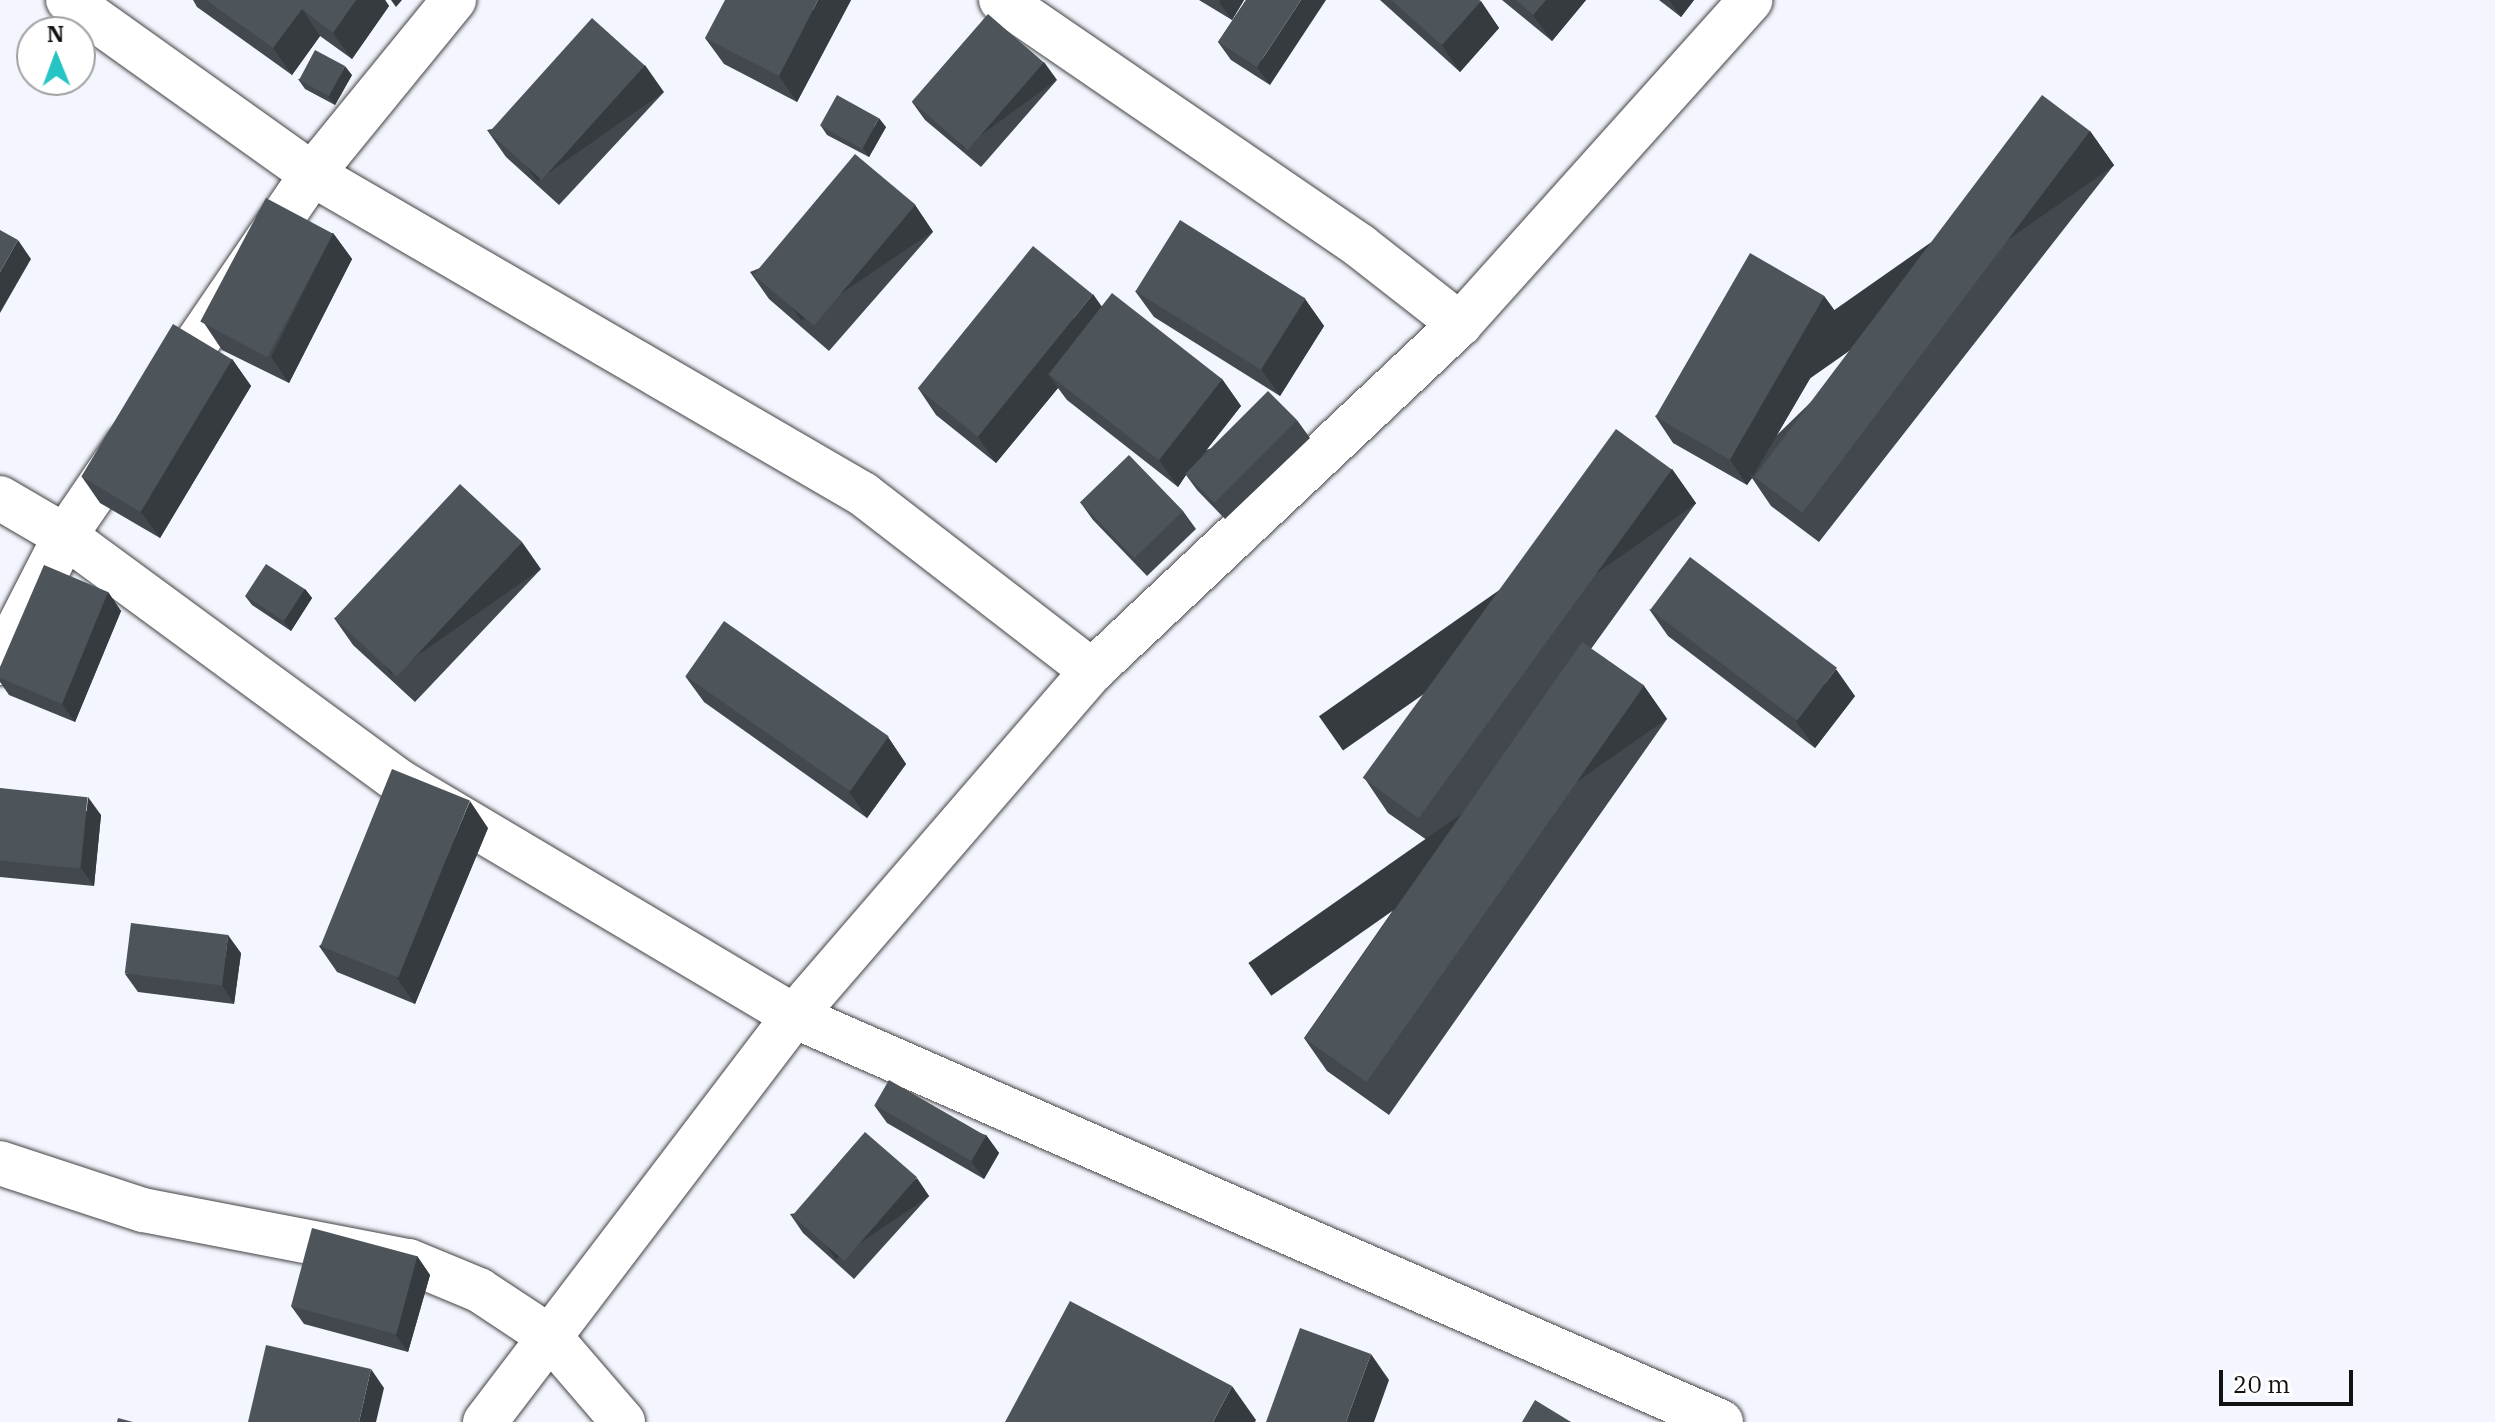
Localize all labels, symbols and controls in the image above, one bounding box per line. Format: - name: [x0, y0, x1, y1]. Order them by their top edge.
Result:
- north arrow: [16, 16, 96, 96]
- text: N: [47, 19, 65, 48]
- scale bar: [2223, 1354, 2357, 1404]
- text: 20 m: [2233, 1368, 2290, 1400]

